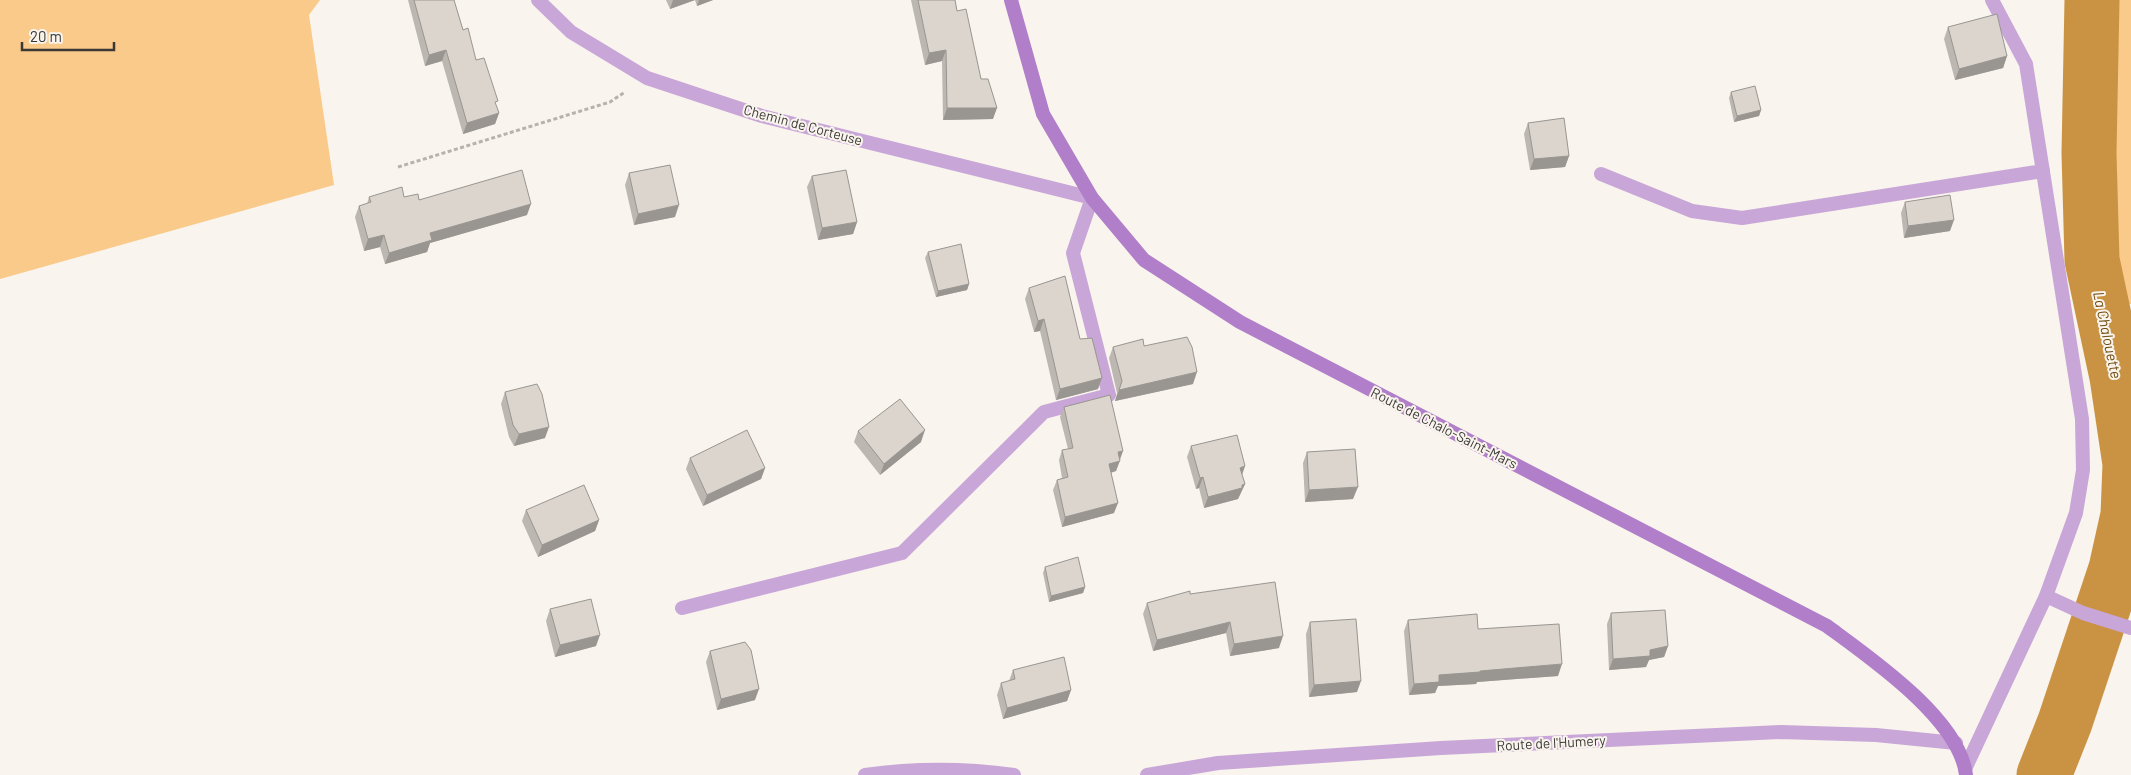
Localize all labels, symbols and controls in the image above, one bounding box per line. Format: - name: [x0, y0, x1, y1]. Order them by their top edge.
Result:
- scale bar: [22, 20, 115, 52]
- text: 20 m: [30, 27, 62, 45]
- street label: Chemin de Corteuse: [742, 100, 864, 149]
- water label: La Chalouette: [2090, 290, 2126, 380]
- street label: Route de Chalo-Saint-Mars: [1368, 383, 1521, 472]
- street label: Route de l'Humery: [1496, 731, 1607, 754]

